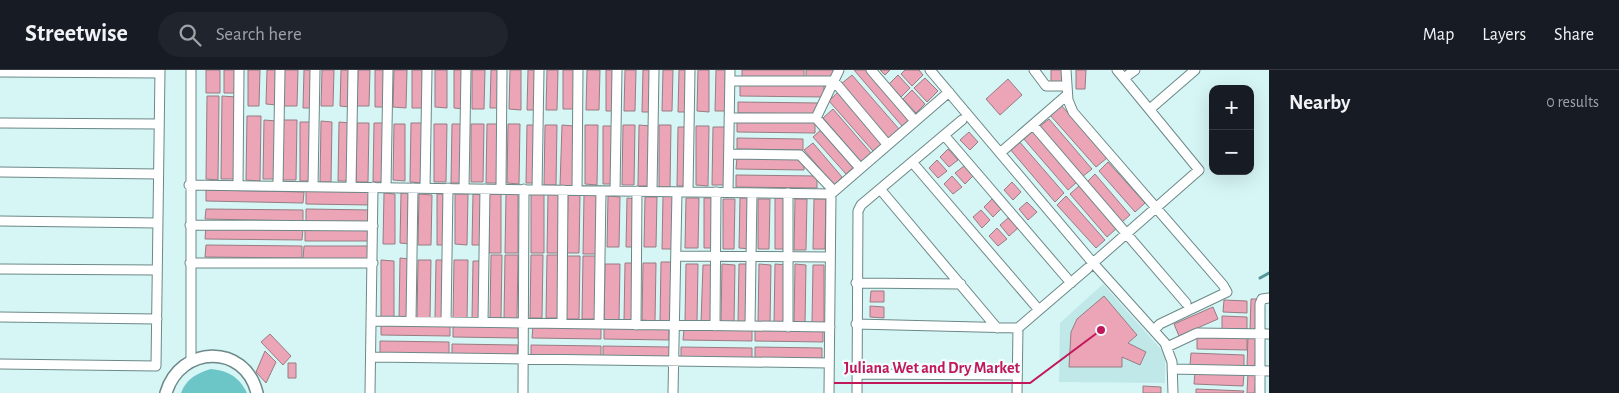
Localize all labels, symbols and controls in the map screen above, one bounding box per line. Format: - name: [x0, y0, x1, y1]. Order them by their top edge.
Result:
- search box: [158, 12, 508, 57]
- icon: search: [176, 21, 204, 49]
- text: Streetwise: [25, 22, 128, 46]
- text: Search here: [216, 25, 302, 44]
- text: Map: [1423, 26, 1454, 44]
- text: Layers: [1482, 26, 1526, 44]
- text: Share: [1554, 26, 1594, 44]
- map controls: [1209, 85, 1254, 175]
- button: +: [1209, 85, 1254, 130]
- text: Nearby: [1289, 92, 1350, 113]
- text: 0 results: [1546, 94, 1599, 110]
- button: −: [1209, 130, 1254, 175]
- callout: Juliana Wet and Dry Market: [834, 352, 1030, 383]
- text: Juliana Wet and Dry Market: [844, 360, 1021, 377]

